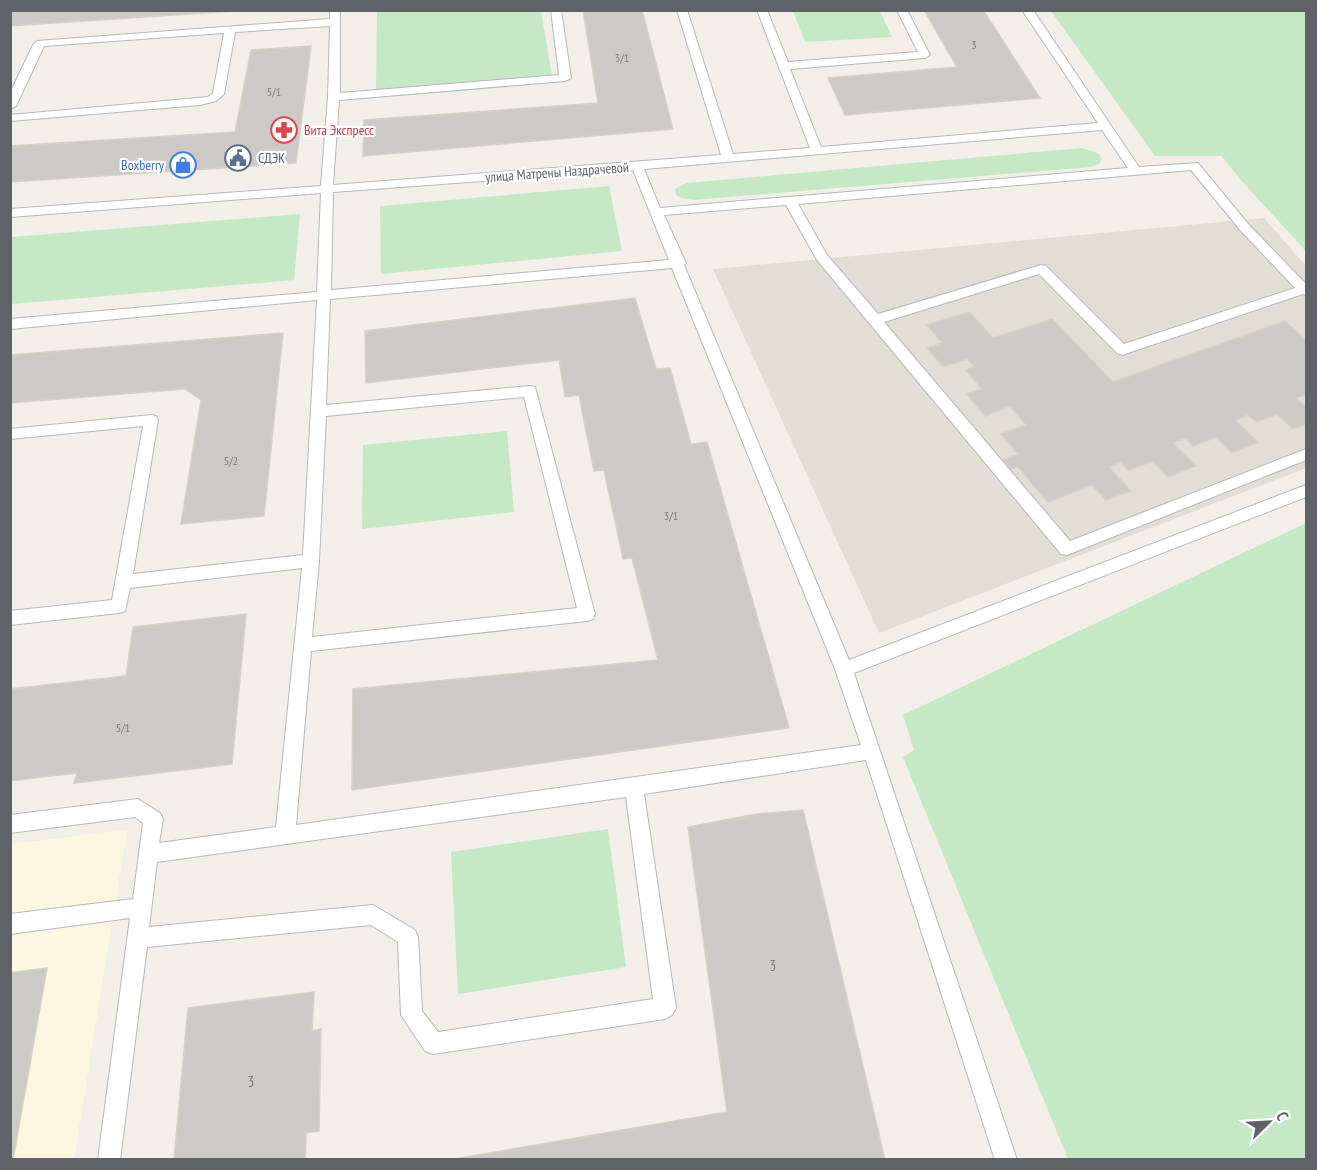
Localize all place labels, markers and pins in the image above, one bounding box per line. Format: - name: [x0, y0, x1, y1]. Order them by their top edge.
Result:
- pharmacy icon: Вита Экспресс: [269, 115, 299, 145]
- place label: Вита Экспресс: [304, 121, 374, 139]
- public building icon: СДЭК: [223, 143, 253, 173]
- place label: СДЭК: [258, 149, 285, 167]
- shop icon: Boxberry: [168, 150, 198, 180]
- place label: Boxberry: [121, 156, 165, 174]

